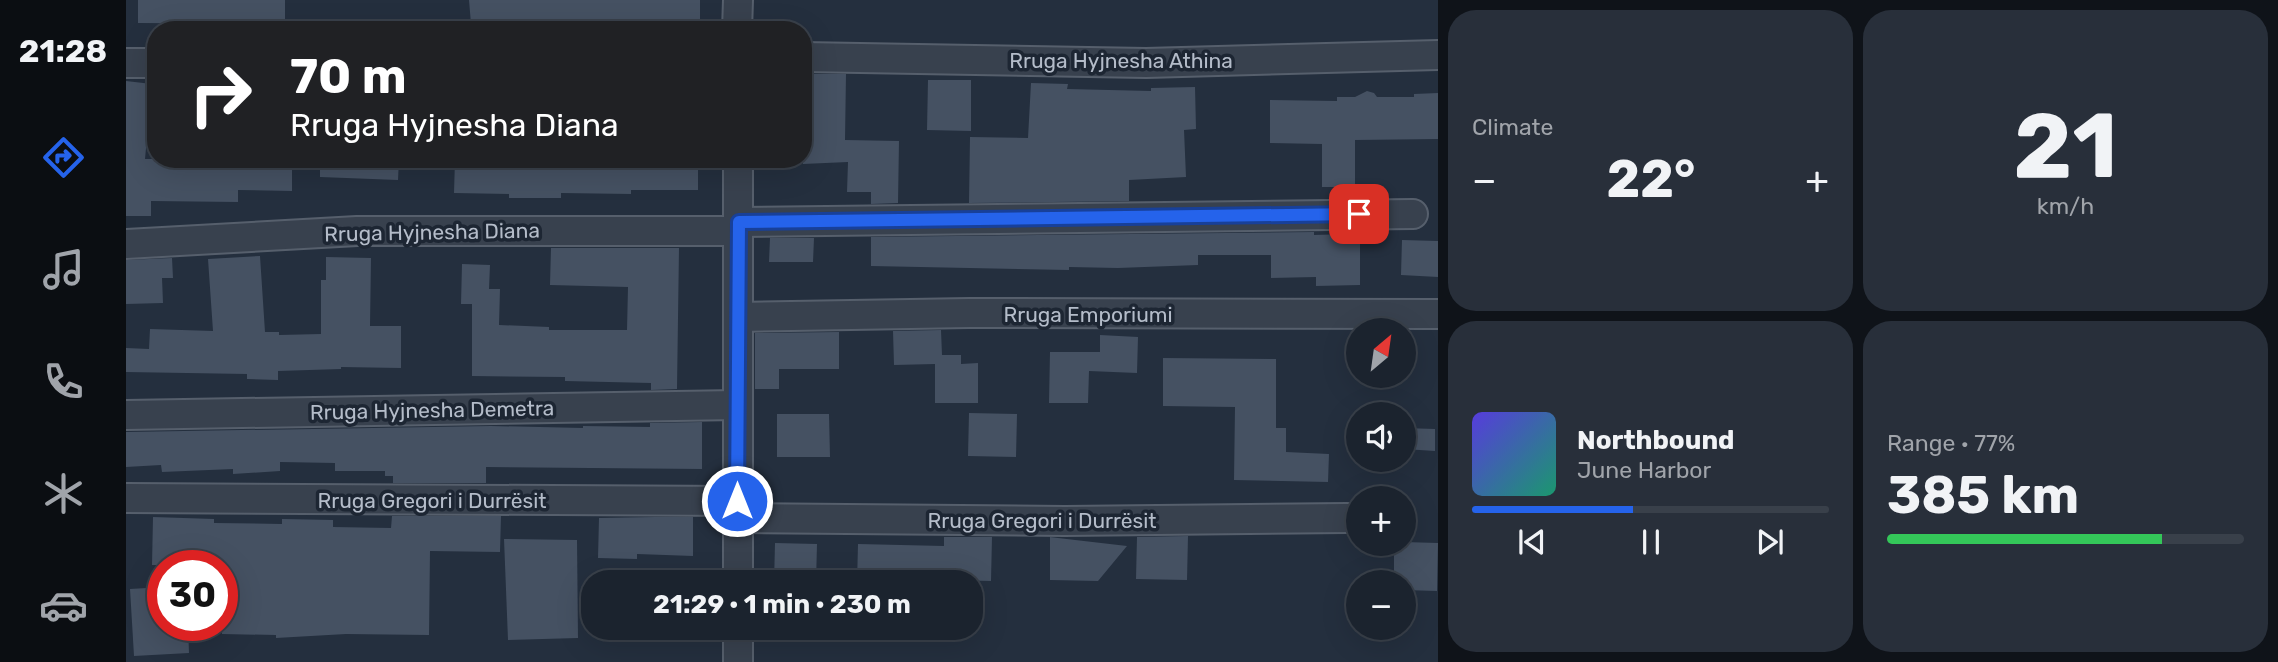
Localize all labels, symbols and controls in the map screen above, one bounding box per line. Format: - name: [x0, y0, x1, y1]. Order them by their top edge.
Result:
- text: 21:28: [19, 32, 107, 70]
- text: 70 m: [290, 47, 407, 105]
- street label: Rruga Hyjnesha Athina: [1009, 48, 1233, 73]
- icon: right: [175, 49, 266, 140]
- text: 21: [2013, 92, 2118, 200]
- text: Rruga Hyjnesha Diana: [290, 106, 619, 144]
- text: Climate: [1472, 113, 1553, 141]
- icon: directions: [39, 133, 88, 182]
- text: 22°: [1607, 148, 1696, 210]
- text: −: [1472, 157, 1497, 203]
- text: +: [1805, 157, 1829, 203]
- pin: [1329, 184, 1389, 244]
- text: km/h: [2037, 192, 2094, 220]
- icon: arrive: [1340, 195, 1378, 233]
- street label: Rruga Hyjnesha Diana: [324, 218, 540, 246]
- icon: music: [39, 245, 88, 294]
- street label: Rruga Emporiumi: [1003, 302, 1173, 327]
- north arrow: [1346, 318, 1416, 388]
- map controls: [1346, 318, 1416, 640]
- icon: phone: [39, 357, 88, 406]
- street label: Rruga Hyjnesha Demetra: [310, 395, 554, 425]
- button: sound: [1346, 402, 1416, 472]
- text: Northbound: [1577, 425, 1735, 456]
- text: Range · 77%: [1887, 429, 2015, 457]
- text: June Harbor: [1577, 456, 1711, 484]
- position arrow: [700, 464, 774, 538]
- text: 385 km: [1887, 464, 2079, 526]
- icon: climate: [39, 469, 88, 518]
- button: +: [1346, 486, 1416, 556]
- street label: Rruga Gregori i Durrësit: [317, 488, 547, 513]
- street label: Rruga Gregori i Durrësit: [927, 508, 1157, 533]
- icon: previous: [1513, 523, 1551, 561]
- icon: pause: [1632, 523, 1670, 561]
- icon: next: [1751, 523, 1789, 561]
- speed limit sign: 30: [147, 550, 238, 641]
- button: −: [1346, 570, 1416, 640]
- icon: car: [39, 581, 88, 630]
- text: 21:29 · 1 min · 230 m: [653, 589, 911, 620]

